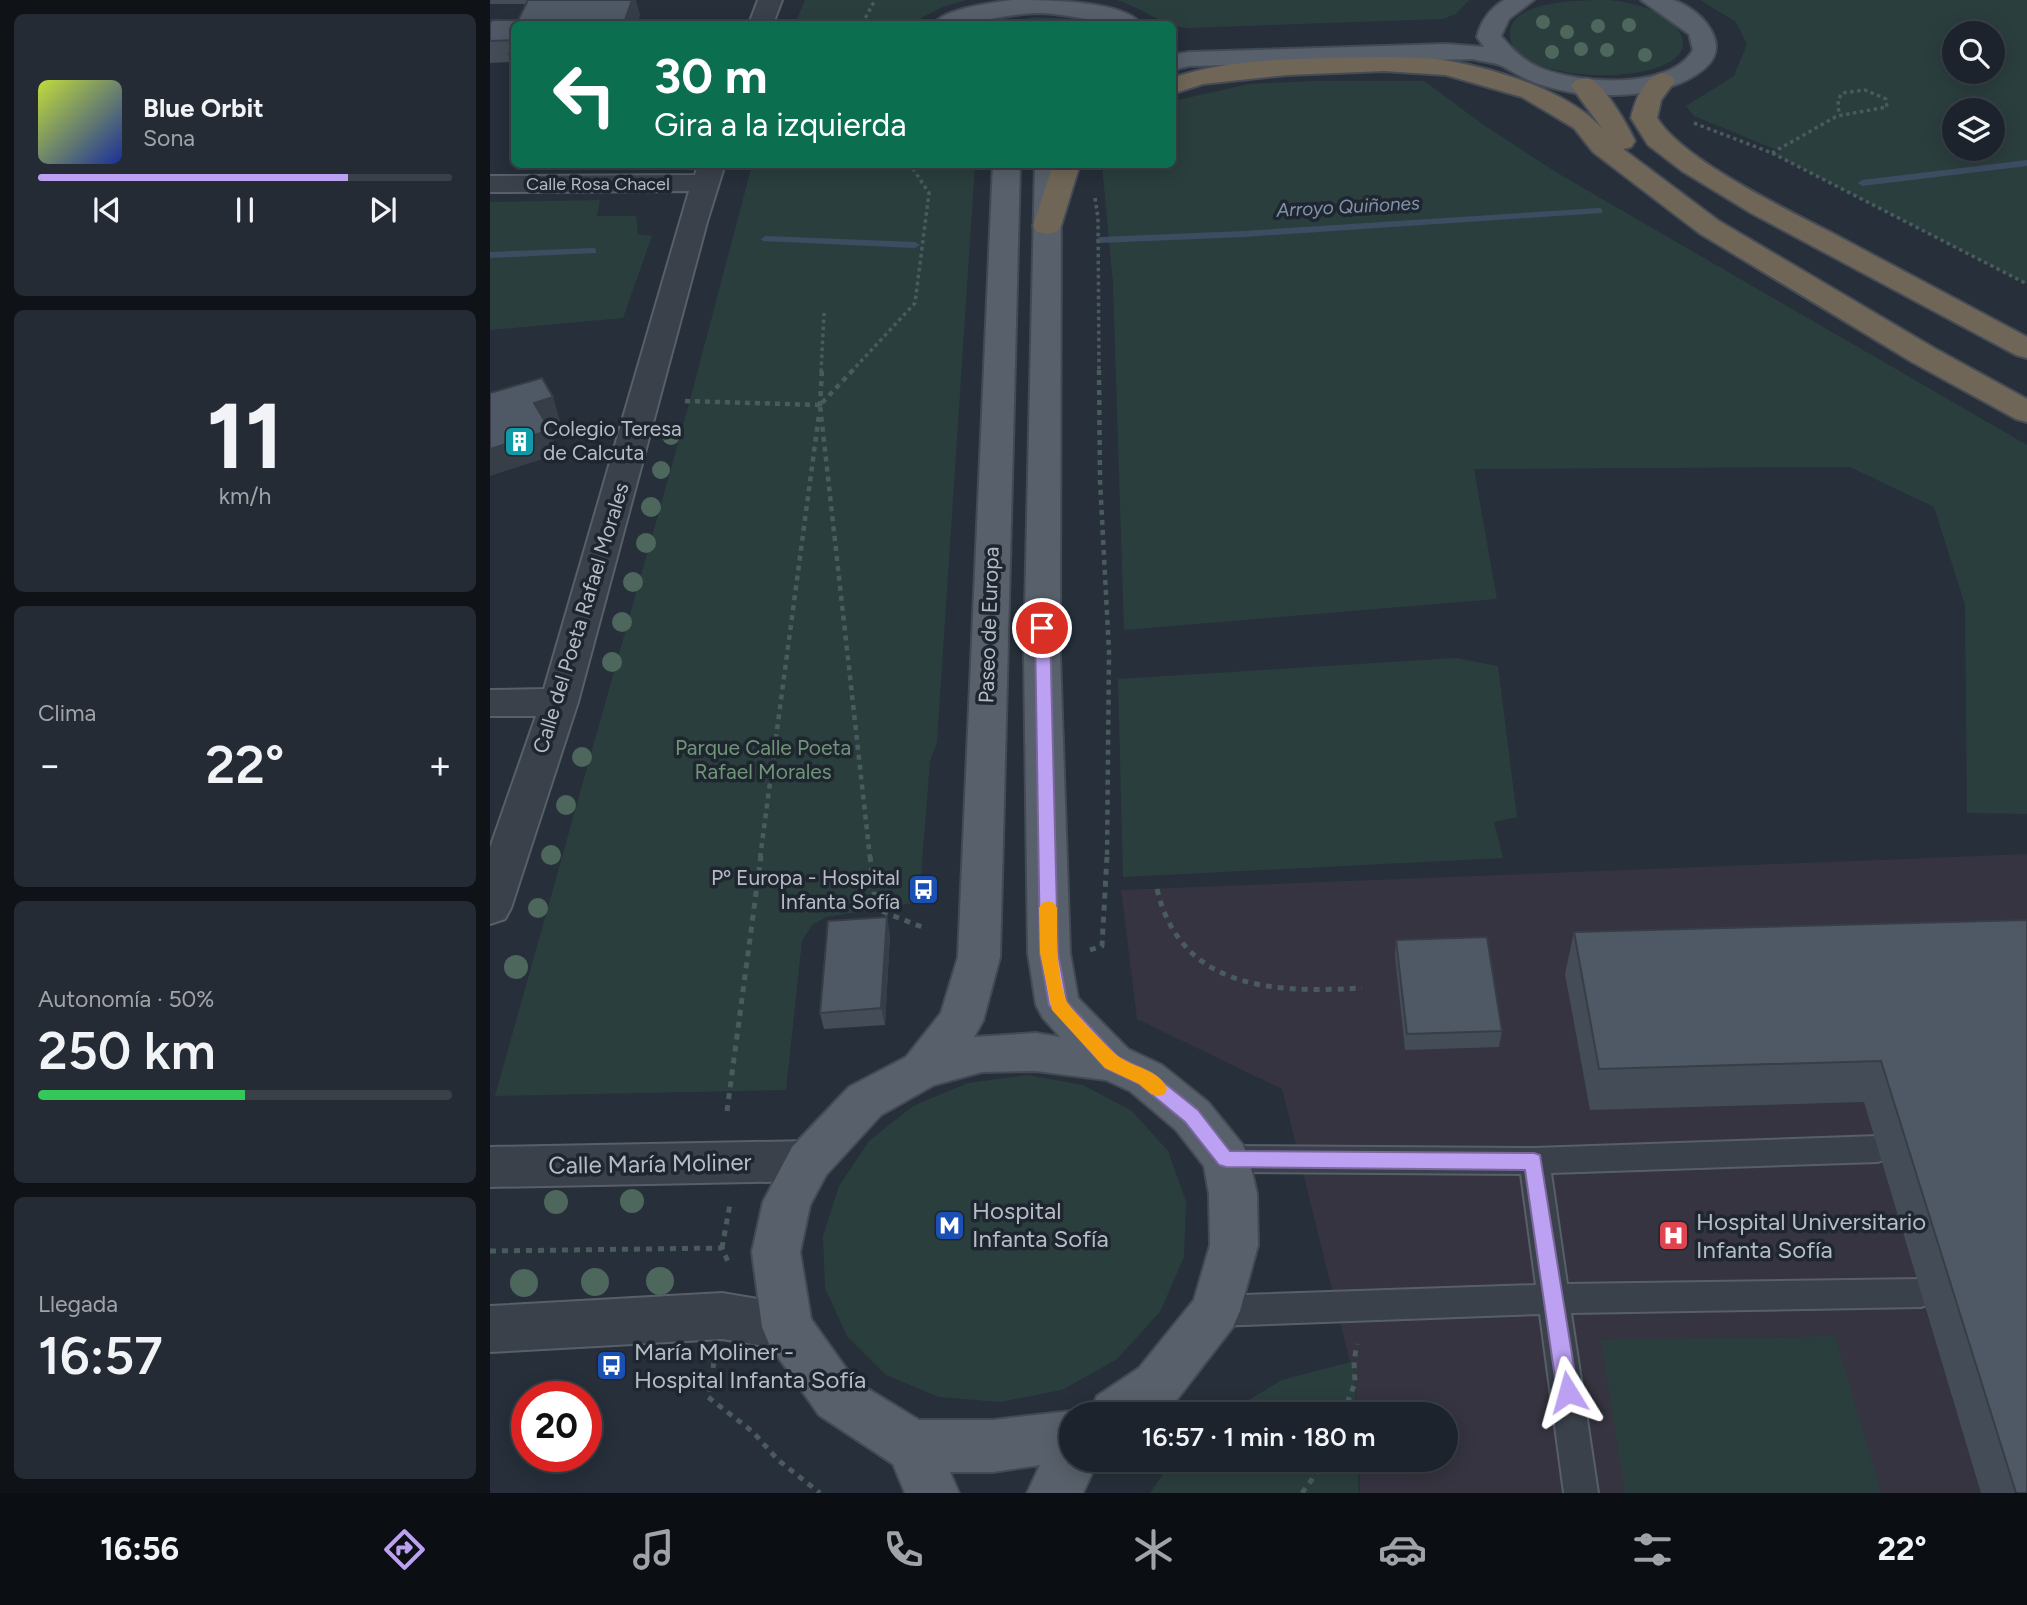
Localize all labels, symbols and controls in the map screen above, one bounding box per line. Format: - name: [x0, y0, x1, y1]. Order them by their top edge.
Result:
- map controls: [1942, 21, 2005, 161]
- button: search: [1942, 21, 2005, 84]
- text: 30 m: [654, 46, 767, 105]
- icon: left: [539, 49, 630, 140]
- text: Blue Orbit: [143, 92, 264, 124]
- button: layers: [1942, 98, 2005, 161]
- text: Gira a la izquierda: [654, 106, 907, 144]
- text: Sona: [143, 124, 195, 152]
- street label: Calle Rosa Chacel: [526, 173, 670, 195]
- icon: previous: [88, 191, 126, 229]
- icon: pause: [226, 191, 264, 229]
- icon: next: [364, 191, 402, 229]
- water label: Arroyo Quiñones: [1275, 191, 1420, 222]
- text: 11: [207, 382, 283, 491]
- place label: Colegio Teresa de Calcuta: [543, 416, 682, 465]
- building icon: Colegio Teresa de Calcuta: [503, 424, 537, 458]
- street label: Calle del Poeta Rafael Morales: [527, 479, 634, 756]
- text: km/h: [219, 482, 271, 510]
- street label: Paseo de Europa: [973, 546, 1004, 704]
- pin: [1012, 598, 1072, 658]
- icon: arrive: [1023, 609, 1061, 647]
- text: Clima: [38, 699, 96, 727]
- text: 22°: [206, 734, 284, 796]
- park label: Parque Calle Poeta Rafael Morales: [675, 735, 851, 784]
- text: −: [38, 742, 62, 788]
- text: +: [428, 742, 452, 788]
- place label: Pº Europa - Hospital Infanta Sofía: [711, 865, 900, 914]
- bus stop icon: Pº Europa - Hospital Infanta Sofía: [906, 873, 940, 907]
- text: Autonomía · 50%: [38, 985, 214, 1013]
- text: 250 km: [38, 1020, 216, 1082]
- street label: Calle María Moliner: [548, 1147, 752, 1180]
- place label: Hospital Infanta Sofía: [972, 1196, 1109, 1253]
- place label: Hospital Universitario Infanta Sofía: [1696, 1207, 1926, 1264]
- metro station icon: Hospital Infanta Sofía: [932, 1208, 966, 1242]
- hospital icon: Hospital Universitario Infanta Sofía: [1656, 1219, 1690, 1253]
- text: Llegada: [38, 1290, 118, 1318]
- text: 16:57: [38, 1325, 163, 1387]
- place label: María Moliner - Hospital Infanta Sofía: [634, 1337, 866, 1394]
- bus stop icon: María Moliner - Hospital Infanta Sofía: [594, 1349, 628, 1383]
- position arrow: [1531, 1355, 1605, 1429]
- speed limit sign: 20: [511, 1381, 602, 1472]
- text: 16:57 · 1 min · 180 m: [1141, 1421, 1376, 1453]
- icon: directions: [380, 1525, 429, 1574]
- icon: music: [629, 1525, 678, 1574]
- icon: phone: [879, 1525, 928, 1574]
- icon: climate: [1129, 1525, 1178, 1574]
- icon: car: [1378, 1525, 1427, 1574]
- icon: filters: [1628, 1525, 1677, 1574]
- text: 16:56: [100, 1530, 179, 1568]
- text: 22°: [1877, 1530, 1927, 1568]

